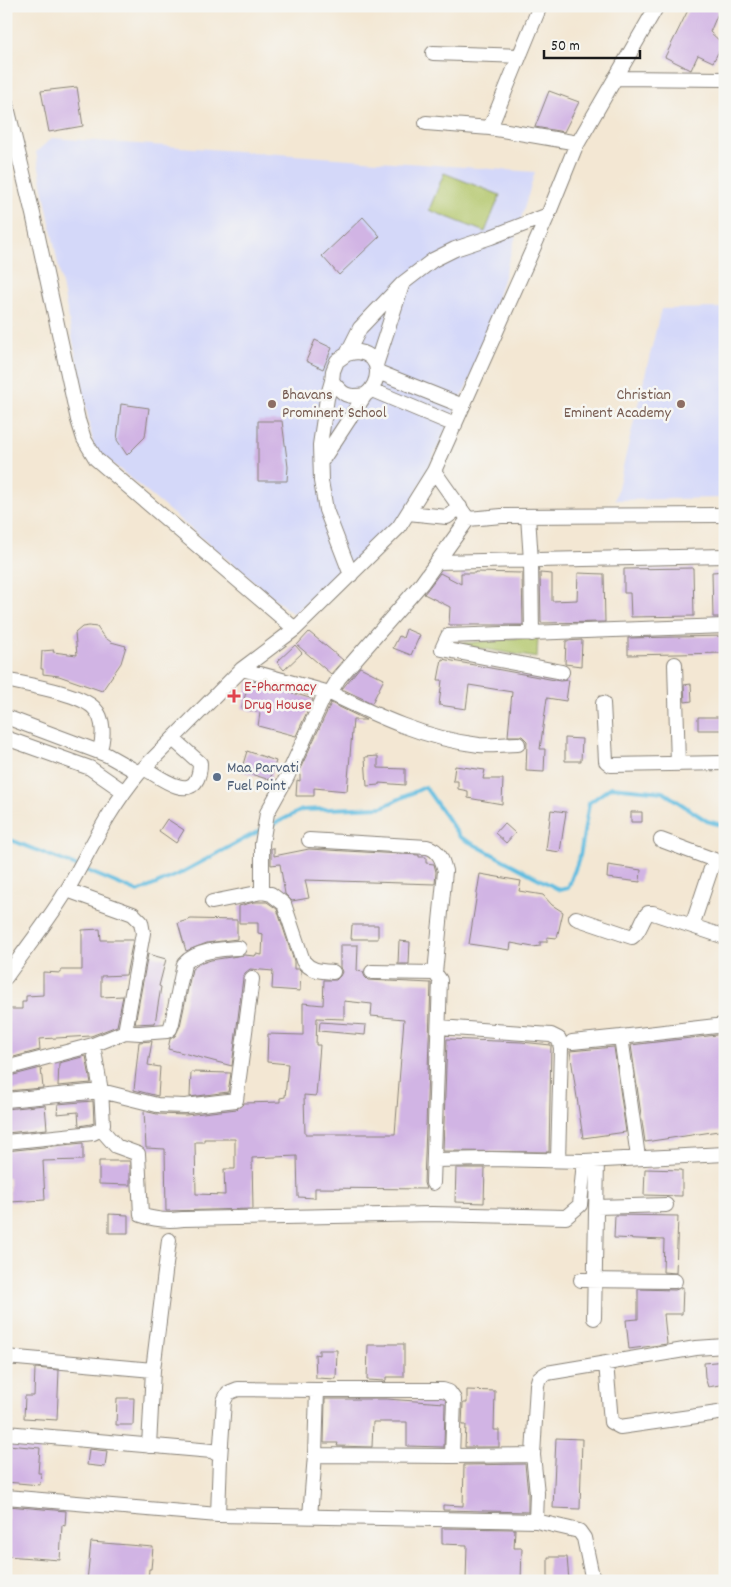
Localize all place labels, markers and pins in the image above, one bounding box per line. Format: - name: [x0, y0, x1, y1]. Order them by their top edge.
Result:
- place label: Bhavans Prominent School: [282, 384, 387, 425]
- place label: Christian Eminent Academy: [564, 384, 672, 425]
- marker: Bhavans Prominent School: [266, 398, 278, 410]
- marker: Christian Eminent Academy: [675, 398, 687, 410]
- place label: E-Pharmacy Drug House: [244, 676, 317, 717]
- marker: E-Pharmacy Drug House: [228, 690, 240, 702]
- place label: Maa Parvati Fuel Point: [227, 757, 299, 798]
- marker: Maa Parvati Fuel Point: [211, 771, 223, 783]

